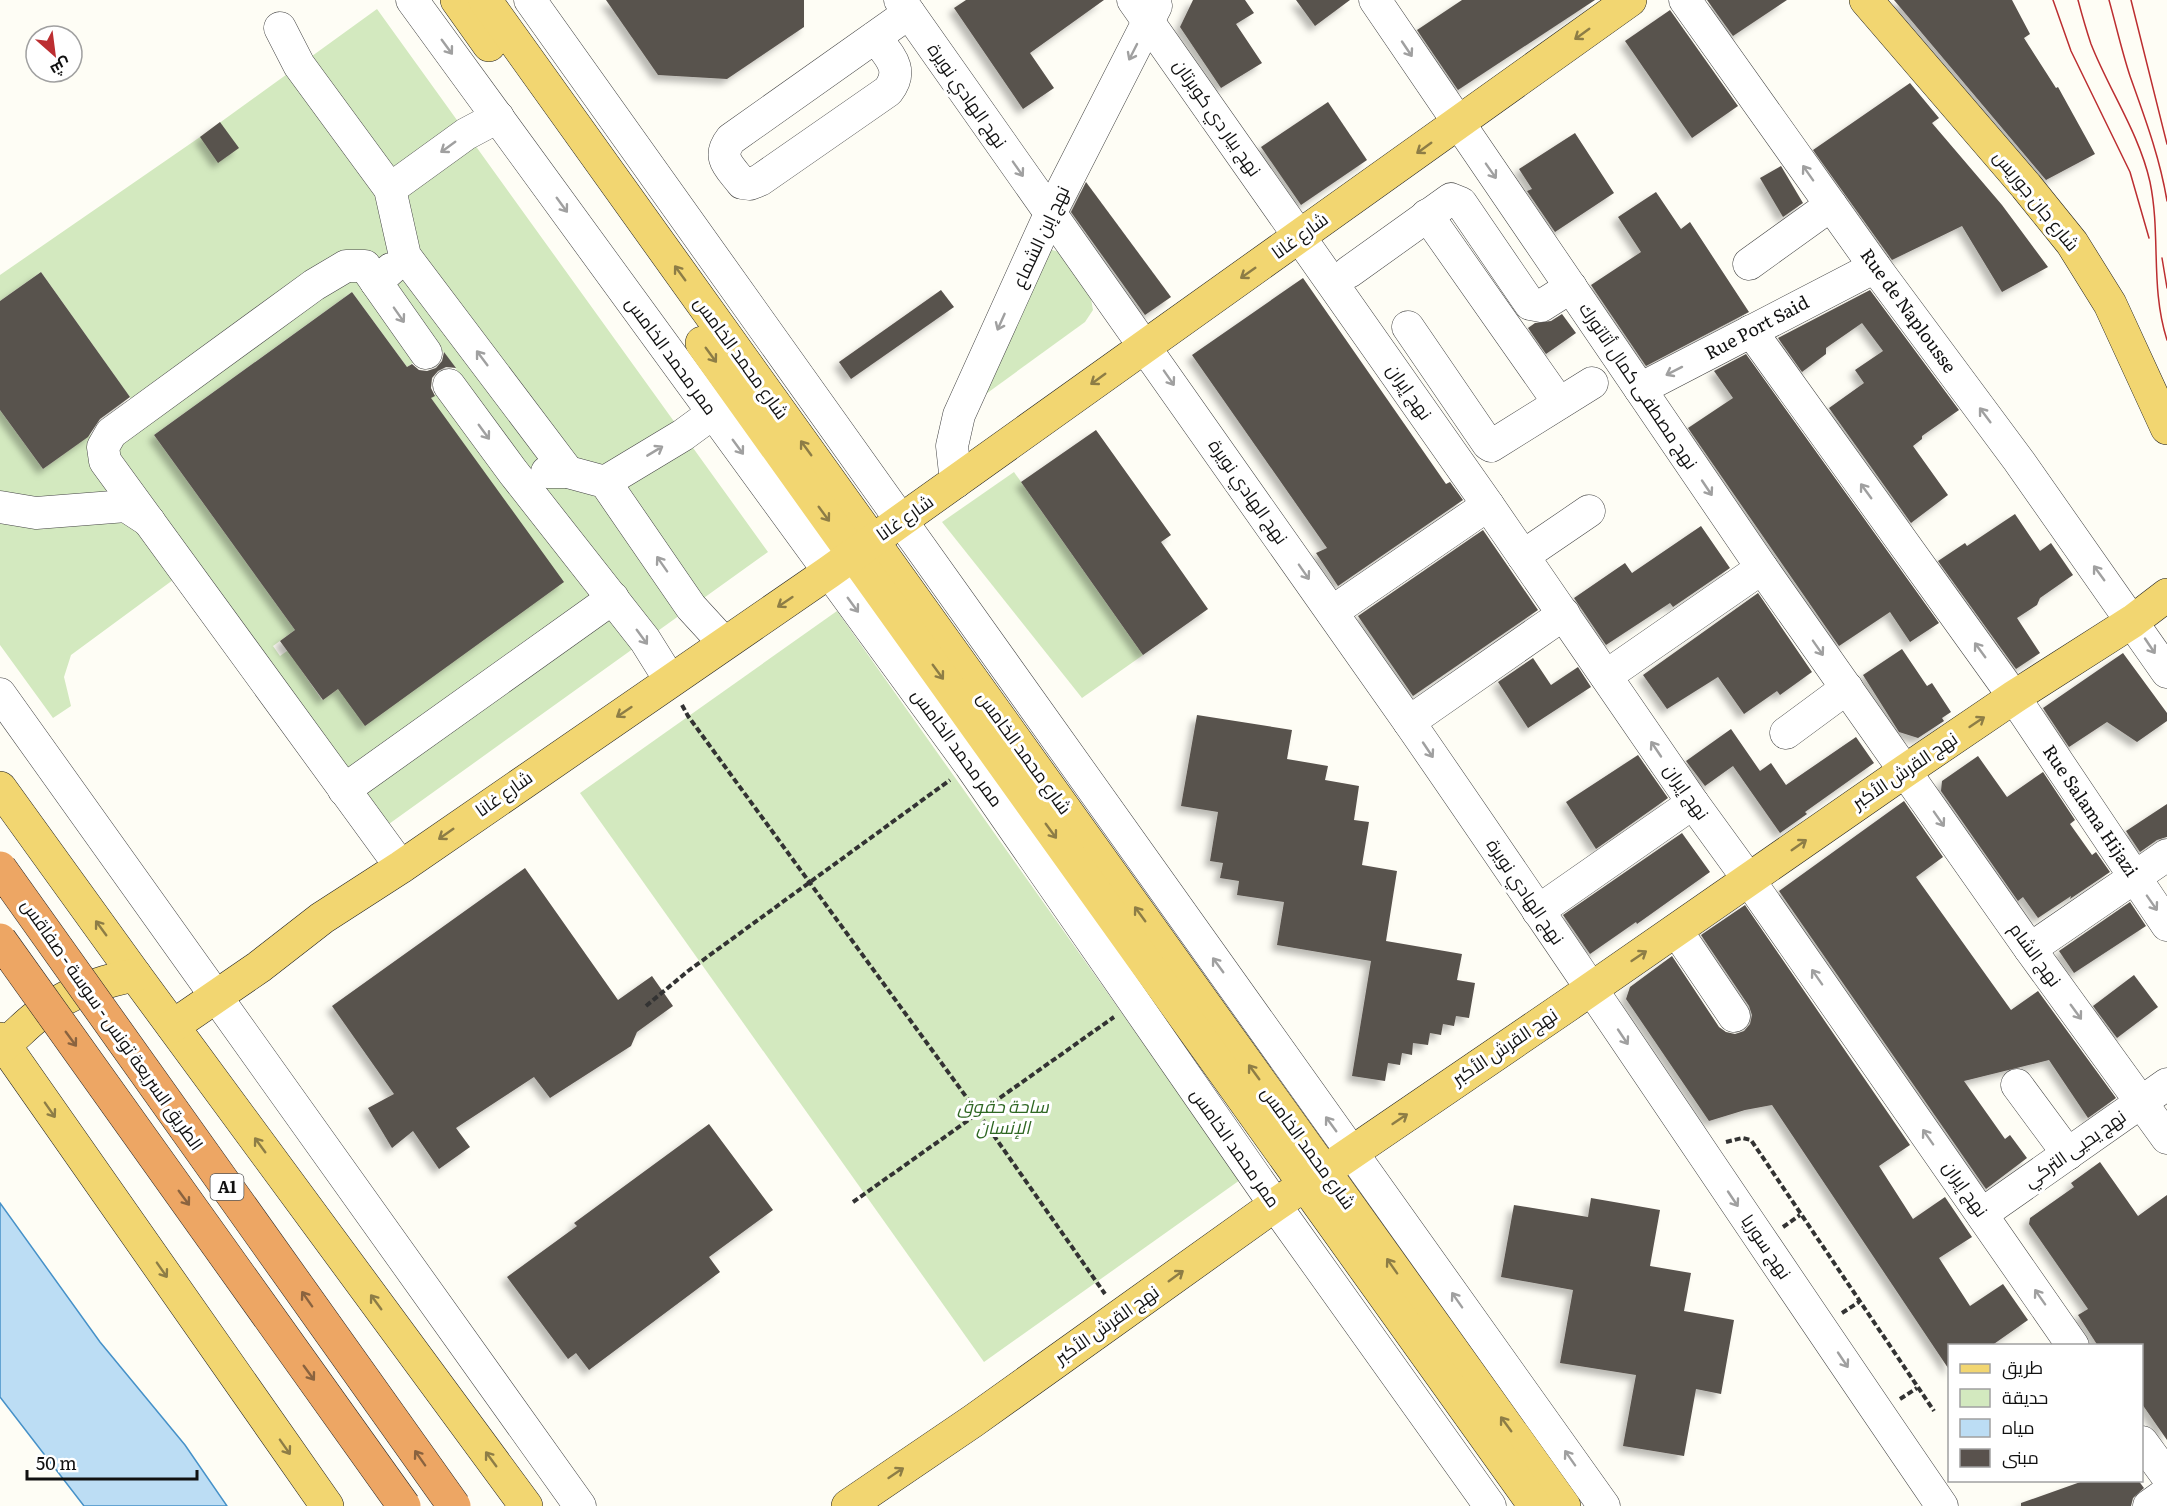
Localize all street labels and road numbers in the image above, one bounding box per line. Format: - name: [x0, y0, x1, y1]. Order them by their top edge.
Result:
- street label: نهج الهادي نويرة: [920, 37, 1015, 154]
- street label: نهج بيار دي كوبرتان: [1166, 53, 1269, 182]
- street label: شارع جان جوريس: [1988, 144, 2086, 256]
- street label: نهج إبن الشماع: [1004, 181, 1075, 292]
- street label: شارع غانا: [1265, 205, 1333, 265]
- street label: Rue de Naplousse: [1855, 242, 1964, 378]
- street label: Rue Port Said: [1699, 288, 1813, 365]
- street label: ممر محمد الخامس: [620, 290, 724, 420]
- street label: شارع محمد الخامس: [688, 290, 796, 424]
- street label: نهج مصطفى كمال أتاتورك: [1573, 296, 1705, 474]
- street label: نهج إيران: [1381, 357, 1439, 425]
- street label: نهج الهادي نويرة: [1201, 433, 1296, 550]
- street label: شارع غانا: [870, 487, 938, 546]
- street label: ممر محمد الخامس: [906, 682, 1010, 812]
- street label: شارع محمد الخامس: [971, 685, 1079, 819]
- street label: نهج القرش الأكبر: [1845, 724, 1962, 816]
- street label: Rue Salama Hijazi: [2037, 739, 2146, 882]
- street label: نهج إيران: [1658, 757, 1716, 825]
- street label: شارع غانا: [469, 763, 537, 822]
- street label: نهج الهادي نويرة: [1479, 833, 1572, 951]
- street label: الطريق السريعة تونس - سوسة - صفاقس: [16, 893, 211, 1156]
- street label: نهج الشام: [2004, 916, 2069, 992]
- street label: نهج القرش الأكبر: [1445, 1000, 1562, 1092]
- street label: شارع محمد الخامس: [1255, 1080, 1363, 1214]
- street label: ممر محمد الخامس: [1185, 1082, 1288, 1212]
- street label: نهج يحيى التركي: [2017, 1102, 2132, 1195]
- street label: نهج إيران: [1937, 1154, 1995, 1222]
- road number: A1: [210, 1174, 244, 1200]
- street label: نهج سوريا: [1736, 1208, 1799, 1284]
- street label: نهج القرش الأكبر: [1048, 1278, 1164, 1370]

